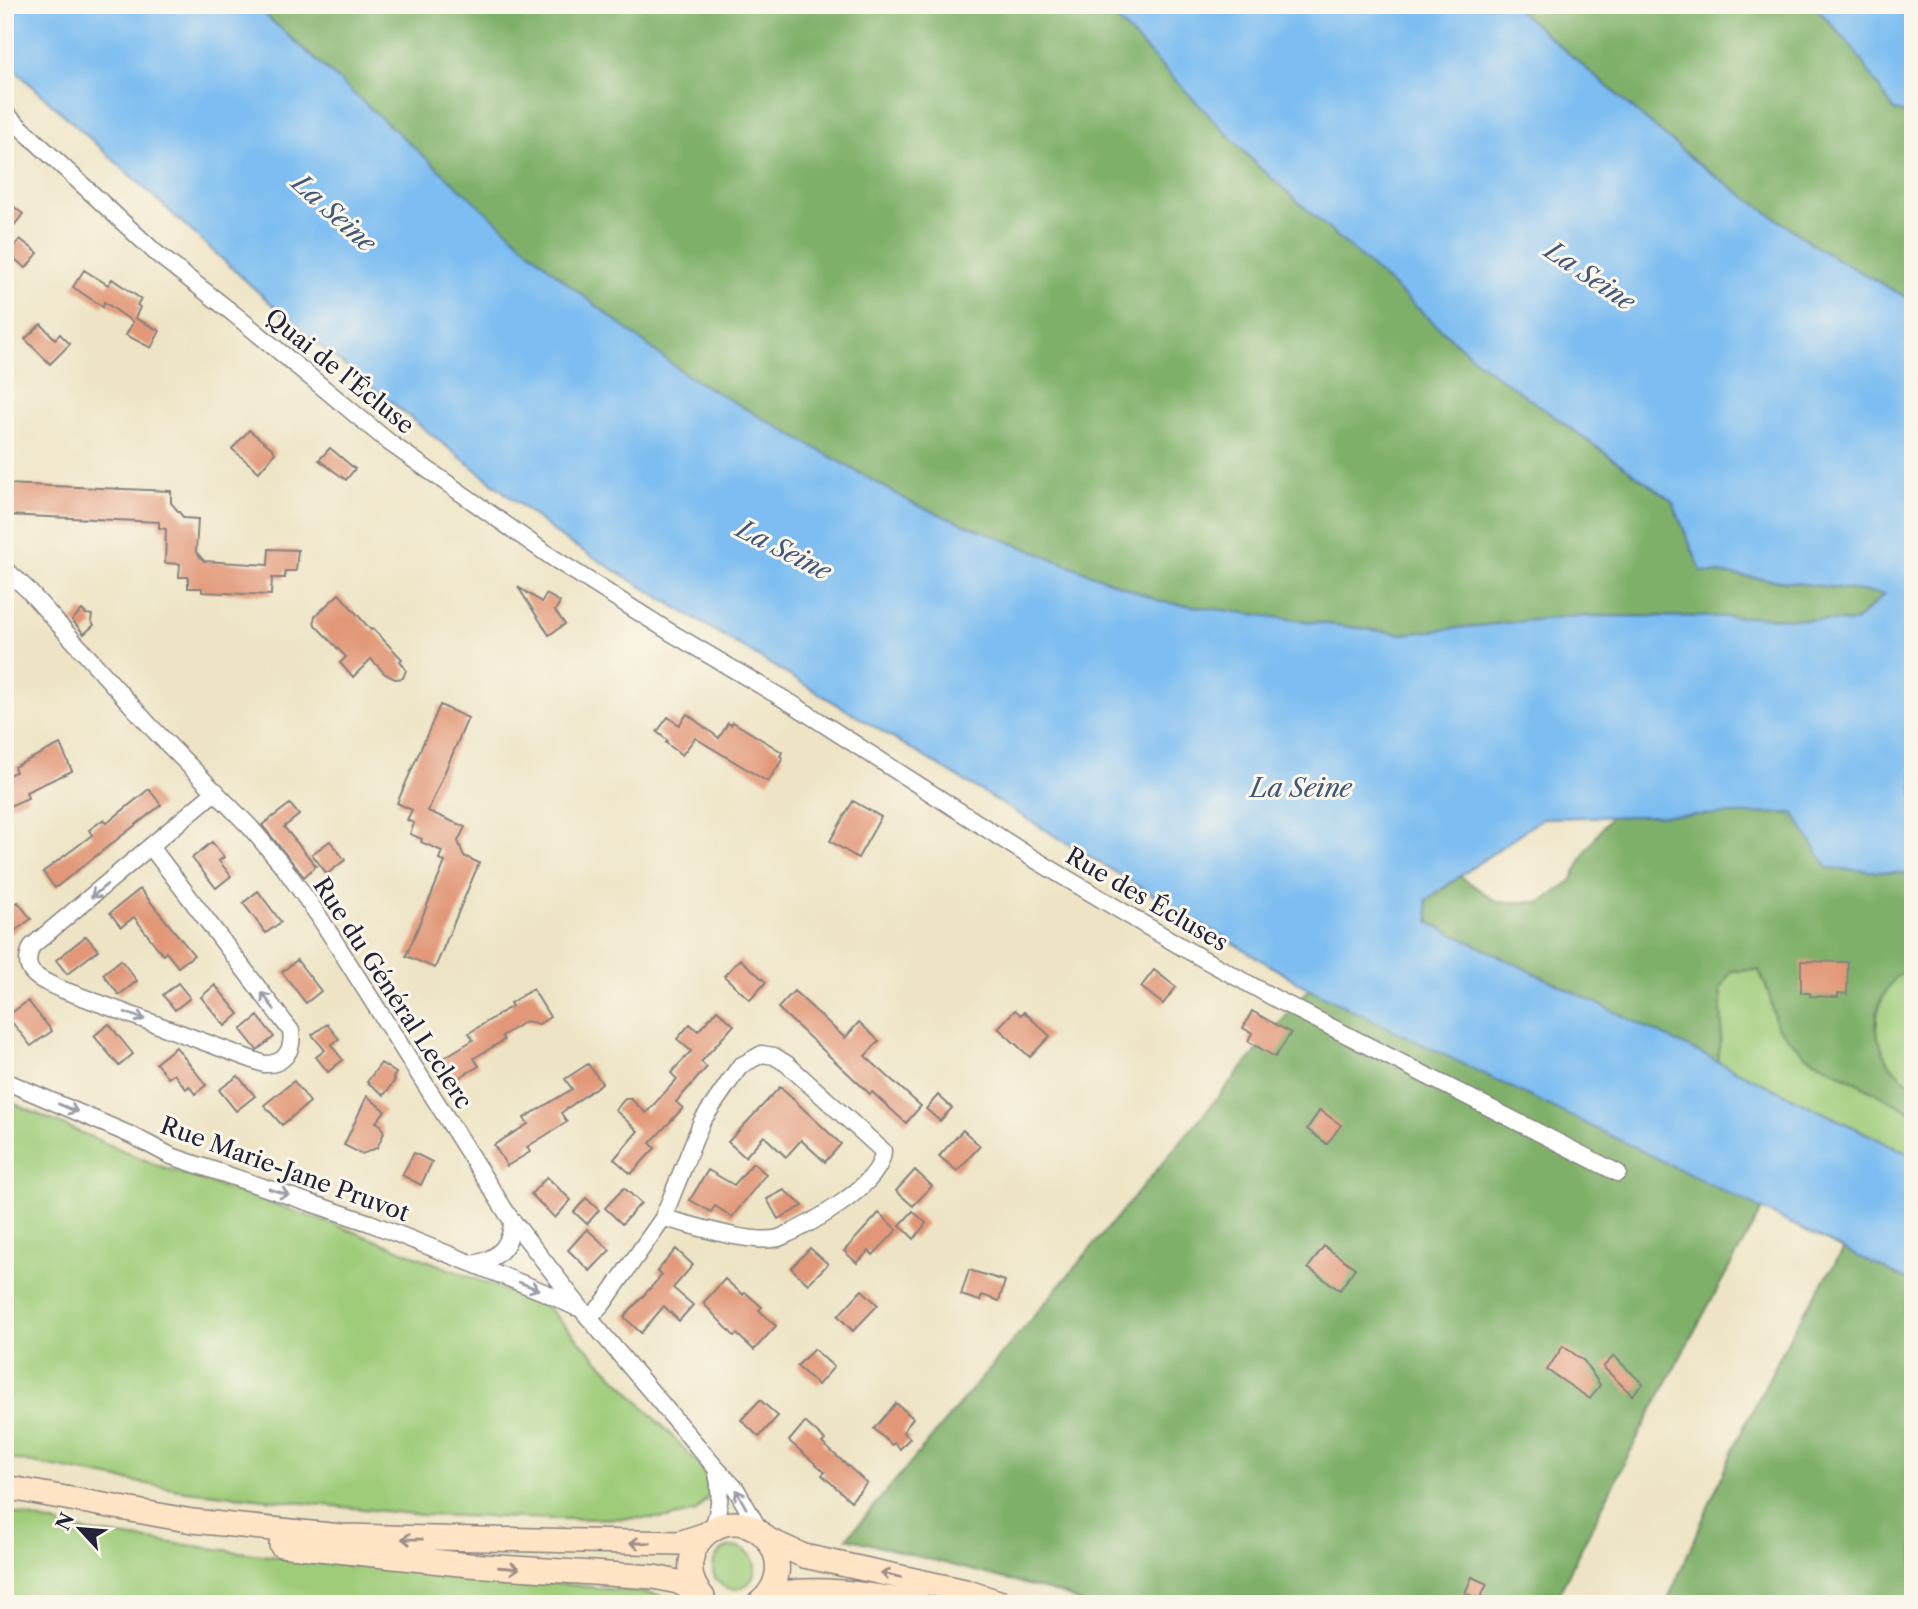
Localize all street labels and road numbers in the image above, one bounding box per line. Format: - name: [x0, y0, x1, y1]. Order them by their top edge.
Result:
- street label: Quai de l'Écluse: [260, 302, 420, 440]
- street label: Rue des Écluses: [1061, 841, 1233, 957]
- street label: Rue du Général Leclerc: [307, 872, 479, 1114]
- street label: Rue Marie-Jane Pruvot: [157, 1111, 414, 1228]

